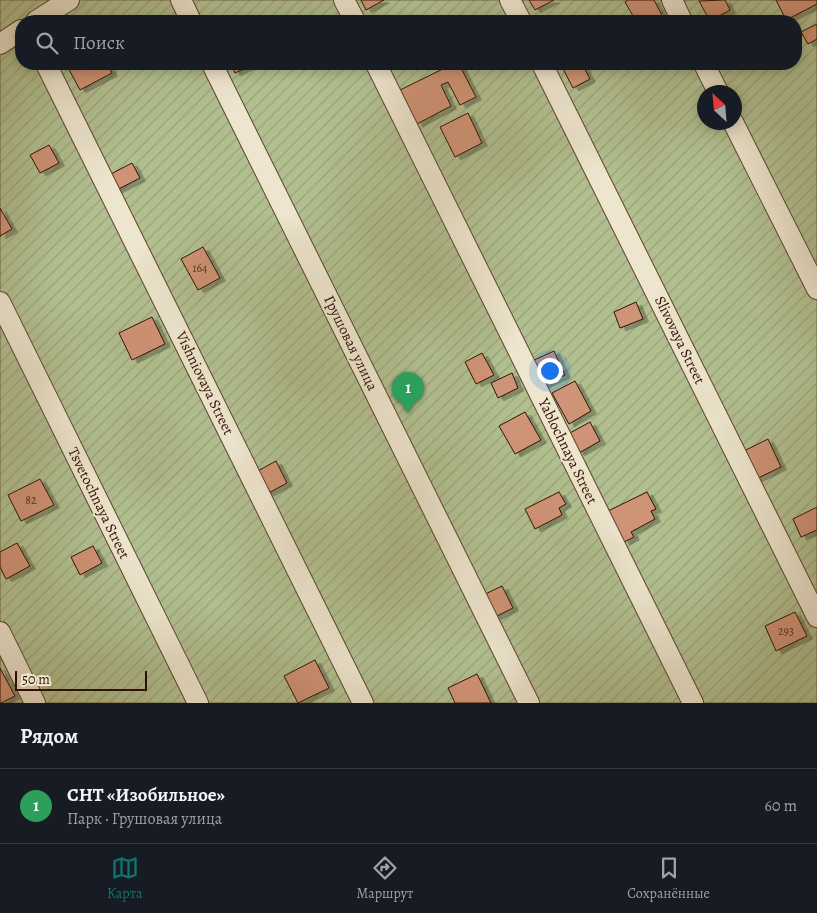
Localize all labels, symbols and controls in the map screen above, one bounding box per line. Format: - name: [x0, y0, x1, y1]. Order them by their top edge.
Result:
- search box: [15, 15, 802, 70]
- icon: search: [33, 29, 61, 57]
- text: Поиск: [73, 30, 125, 56]
- north arrow: [697, 85, 742, 130]
- house number: 164: [192, 260, 208, 276]
- street label: Грушовая улица: [319, 292, 383, 394]
- street label: Slivovaya Street: [650, 293, 710, 387]
- street label: Vishniovaya Street: [171, 327, 239, 438]
- your location: [537, 358, 563, 384]
- pin: 1: [392, 372, 424, 413]
- street label: Yablochnaya Street: [533, 394, 602, 507]
- street label: Tsvetochnaya Street: [63, 444, 135, 562]
- house number: 82: [25, 492, 37, 508]
- house number: 293: [778, 623, 794, 639]
- scale bar: [15, 668, 148, 691]
- text: 50 m: [22, 670, 50, 689]
- text: Рядом: [20, 722, 78, 750]
- text: СНТ «Изобильное»: [67, 782, 225, 808]
- text: 1: [33, 795, 39, 817]
- text: 60 m: [765, 795, 797, 817]
- text: Парк · Грушовая улица: [67, 808, 222, 830]
- tab: Карта: [107, 854, 142, 903]
- tab: Маршрут: [357, 854, 413, 903]
- tab: Сохранённые: [627, 854, 710, 903]

